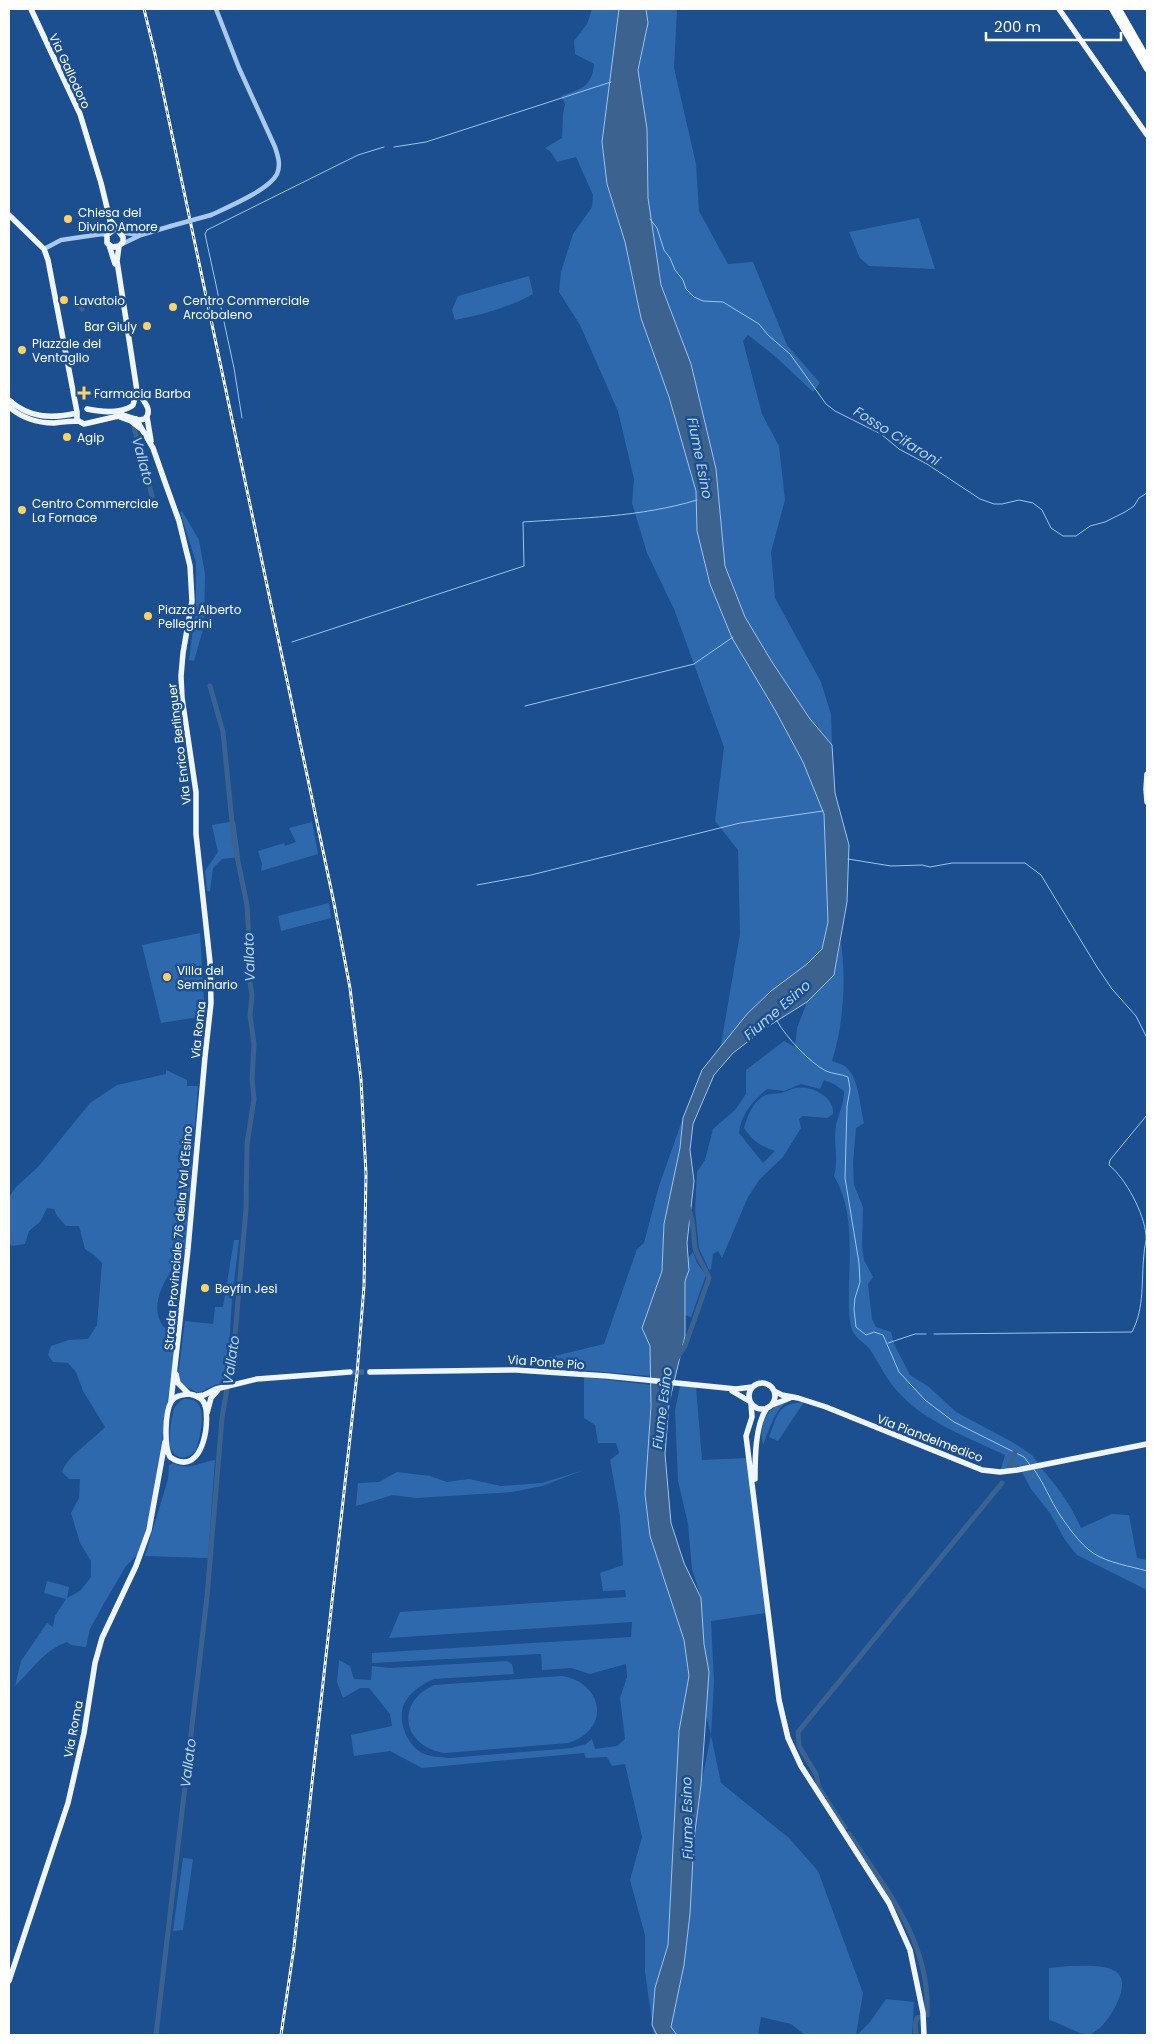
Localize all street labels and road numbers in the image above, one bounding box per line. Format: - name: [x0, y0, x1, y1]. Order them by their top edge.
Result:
- street label: Via Gallodoro: [45, 31, 95, 112]
- street label: Via Enrico Berlinguer: [163, 682, 195, 806]
- street label: Via Roma: [187, 1000, 209, 1060]
- street label: Strada Provinciale 76 della Val d'Esino: [160, 1125, 196, 1351]
- street label: Via Ponte Pio: [507, 1351, 585, 1373]
- street label: Via Piandelmedico: [874, 1410, 986, 1466]
- street label: Via Roma: [59, 1699, 87, 1759]

